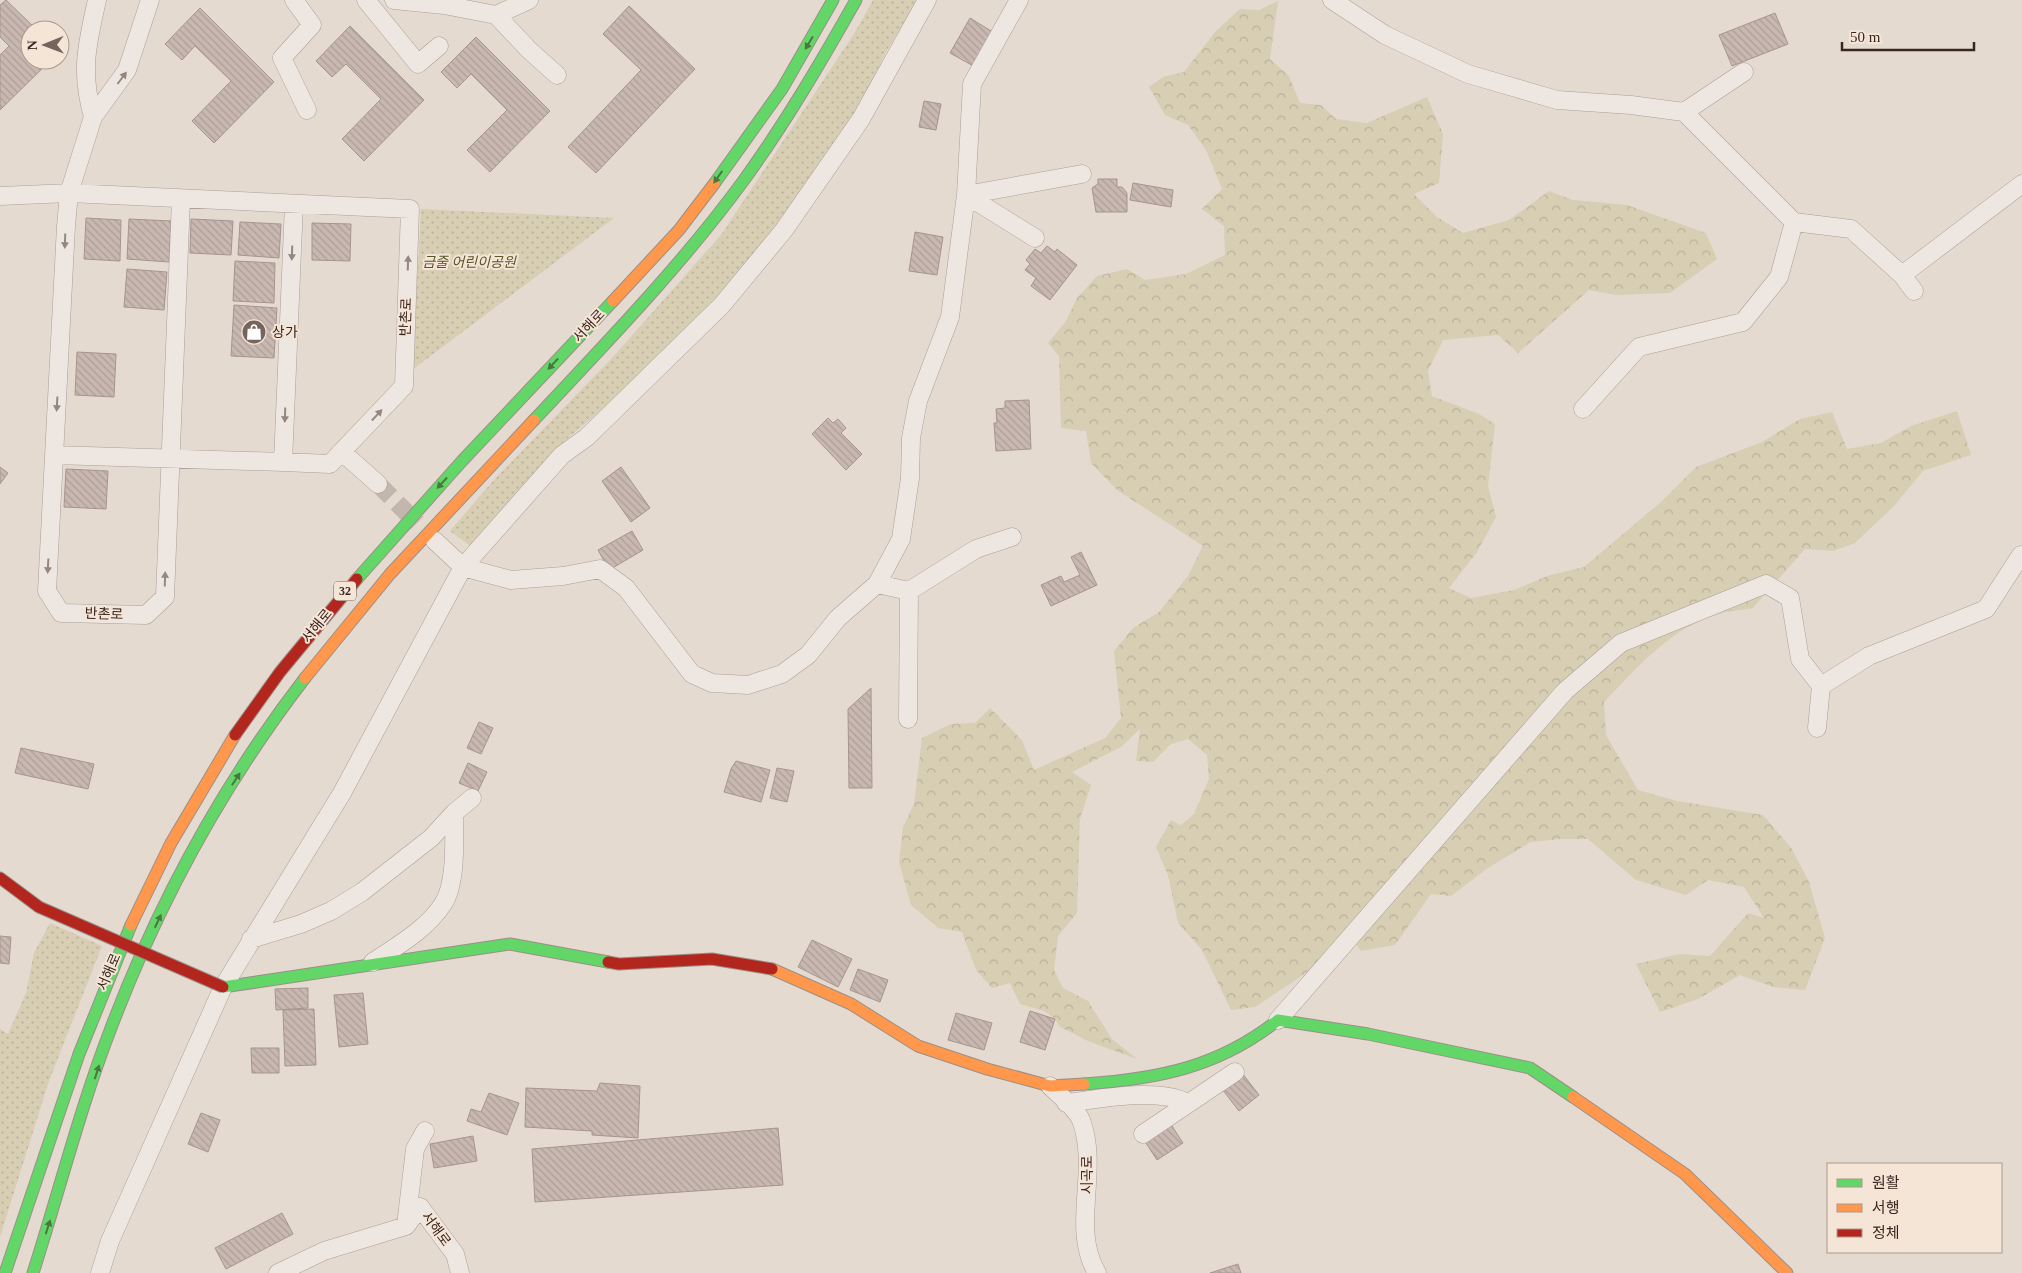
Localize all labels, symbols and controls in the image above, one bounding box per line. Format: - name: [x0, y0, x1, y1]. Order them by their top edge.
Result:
- north arrow: [20, 20, 70, 70]
- scale bar: [1842, 20, 1974, 52]
- text: 50 m: [1850, 29, 1881, 45]
- one-way arrow: [804, 36, 814, 49]
- text: N: [25, 40, 40, 50]
- one-way arrow: [116, 72, 127, 85]
- one-way arrow: [713, 170, 723, 184]
- one-way arrow: [61, 234, 69, 250]
- one-way arrow: [288, 245, 296, 261]
- one-way arrow: [405, 255, 413, 271]
- park label: 금줄 어린이공원: [422, 255, 517, 270]
- street label: 반촌로: [398, 297, 414, 337]
- street label: 서해로: [570, 307, 608, 345]
- shop icon: 상가: [241, 319, 267, 345]
- place label: 상가: [272, 325, 298, 340]
- one-way arrow: [547, 358, 559, 370]
- one-way arrow: [52, 396, 60, 412]
- one-way arrow: [281, 407, 289, 423]
- one-way arrow: [371, 409, 383, 421]
- one-way arrow: [436, 477, 448, 489]
- one-way arrow: [44, 558, 52, 574]
- one-way arrow: [162, 571, 170, 587]
- road number: 32: [334, 582, 356, 600]
- street label: 반촌로: [84, 606, 124, 622]
- street label: 서해로: [299, 606, 335, 646]
- one-way arrow: [231, 772, 241, 785]
- one-way arrow: [155, 914, 163, 928]
- street label: 서해로: [95, 951, 123, 993]
- one-way arrow: [94, 1064, 102, 1079]
- street label: 시곡로: [1080, 1156, 1095, 1194]
- legend: [1827, 1163, 2002, 1253]
- text: 원활: [1872, 1175, 1900, 1191]
- text: 서행: [1872, 1200, 1900, 1216]
- street label: 서해로: [419, 1209, 453, 1249]
- one-way arrow: [45, 1219, 53, 1234]
- text: 정체: [1872, 1225, 1900, 1241]

